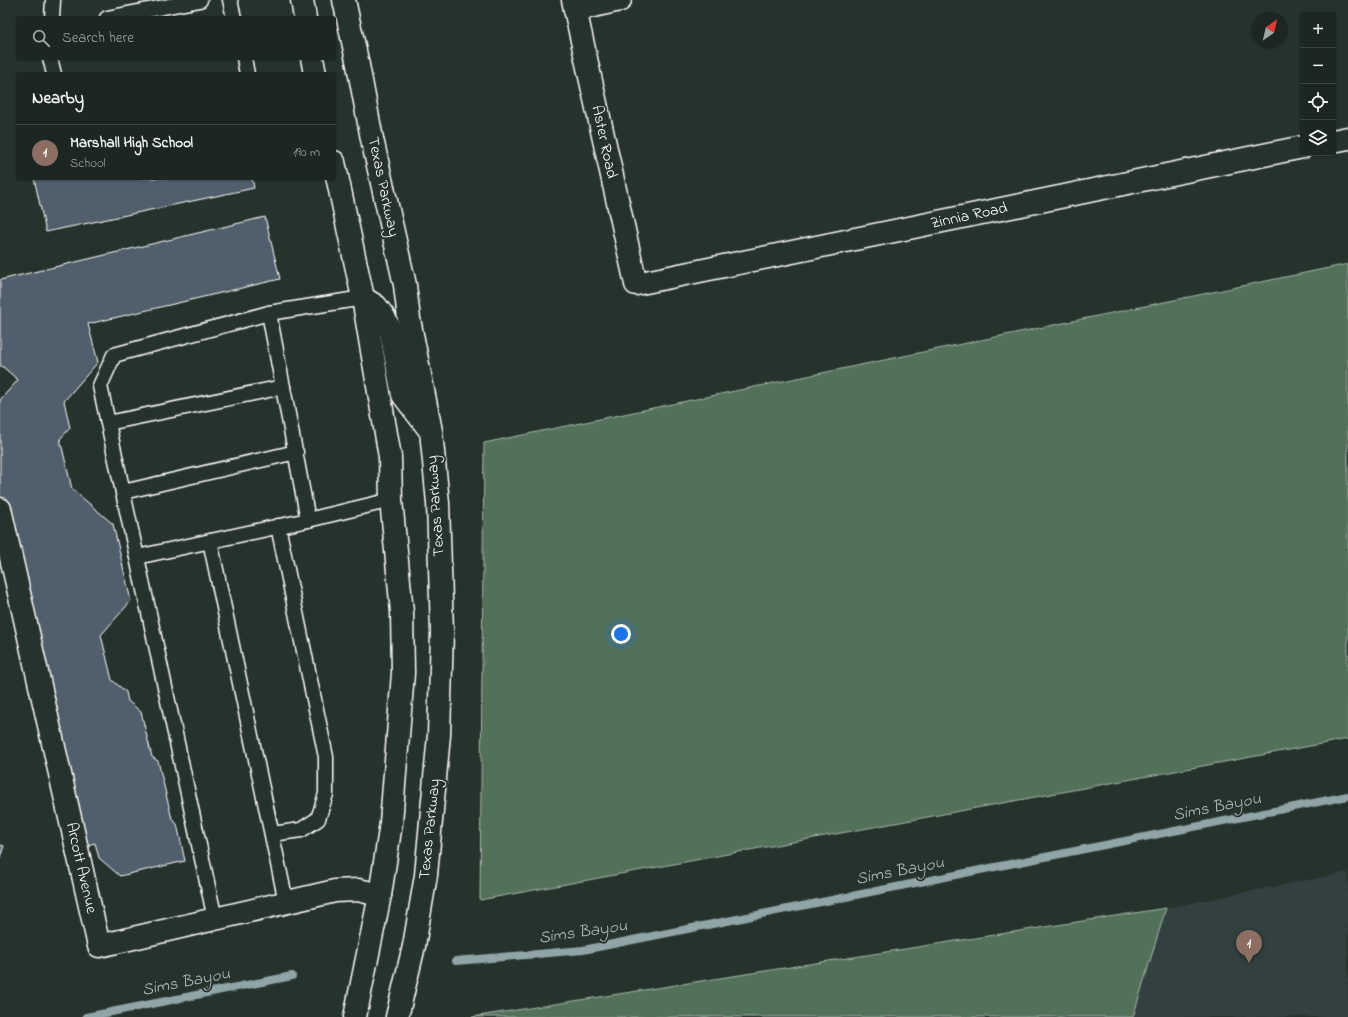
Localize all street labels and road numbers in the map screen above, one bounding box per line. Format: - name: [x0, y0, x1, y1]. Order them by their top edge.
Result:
- street label: Aster Road: [585, 103, 623, 181]
- street label: Texas Parkway: [361, 135, 405, 239]
- street label: Zinnia Road: [928, 196, 1010, 236]
- street label: Texas Parkway: [420, 455, 452, 557]
- street label: Texas Parkway: [413, 777, 447, 881]
- street label: Arcott Avenue: [59, 820, 103, 917]

